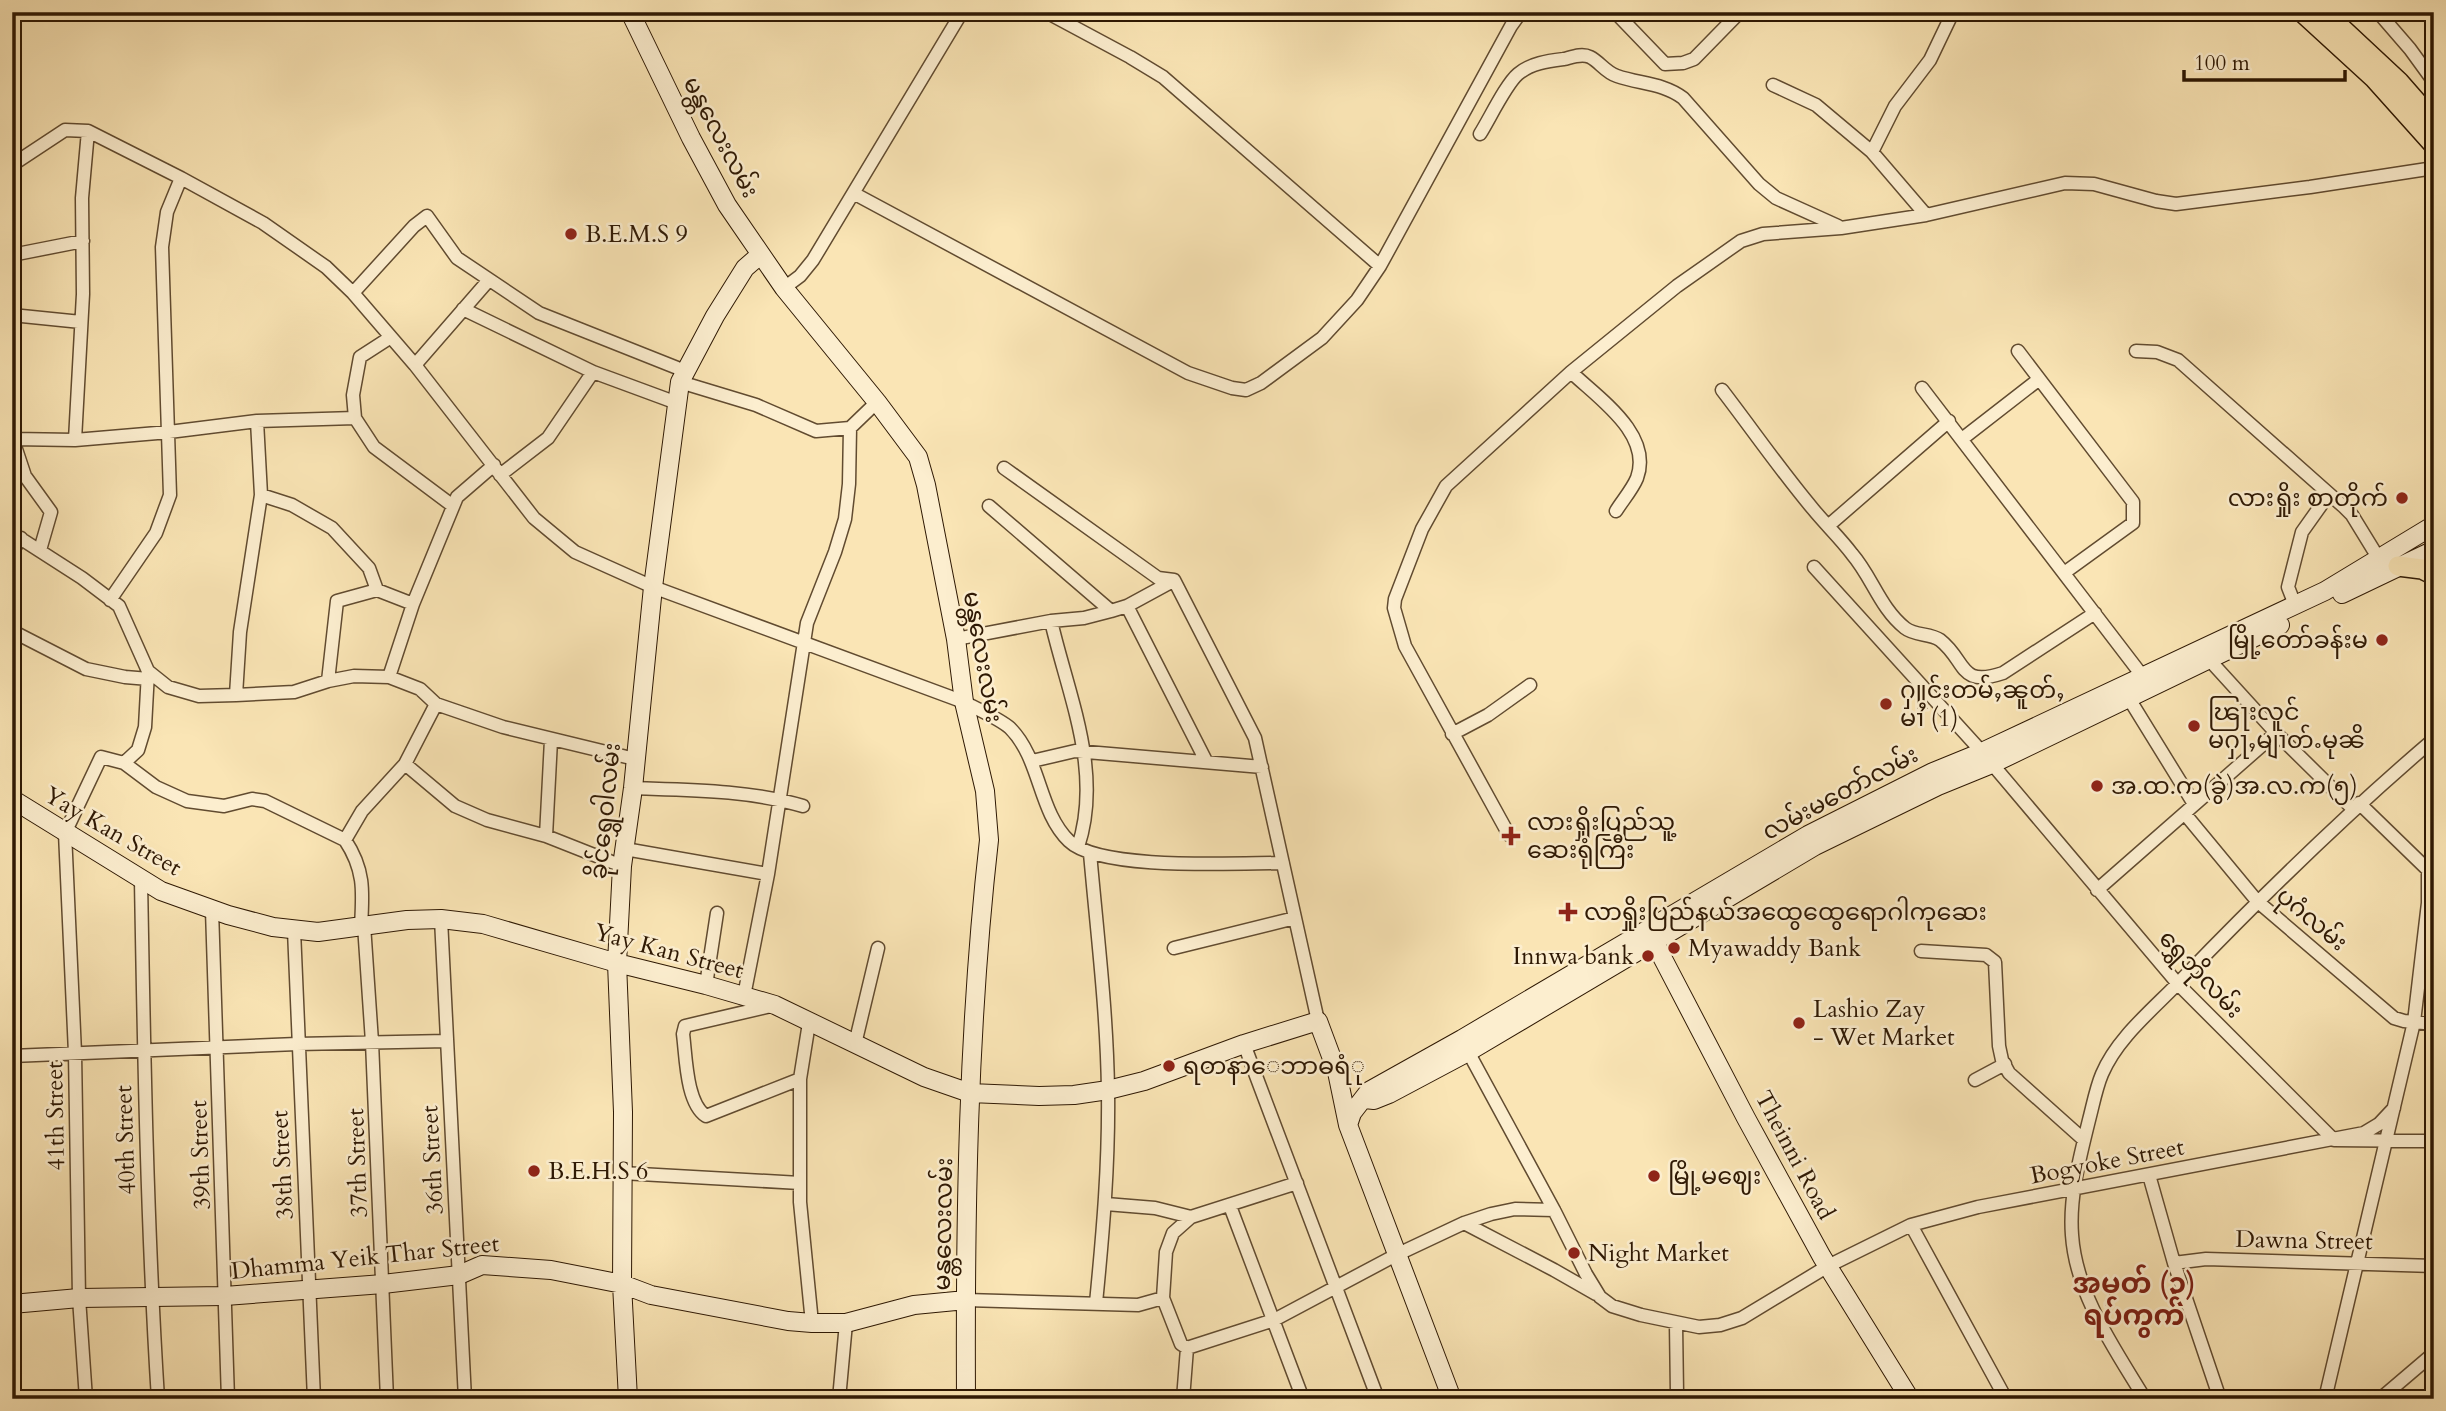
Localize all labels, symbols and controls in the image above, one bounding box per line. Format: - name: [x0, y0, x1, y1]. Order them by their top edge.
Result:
- scale bar: [2184, 38, 2344, 82]
- text: 100 m: [2194, 49, 2250, 78]
- street label: မန္တလေးလမ်း: [673, 71, 766, 205]
- place label: B.E.M.S 9: [585, 218, 688, 251]
- marker: B.E.M.S 9: [563, 226, 579, 242]
- place label: လားရှိုး စာတိုက်: [2228, 482, 2388, 517]
- marker: လားရှိုး စာတိုက်: [2394, 490, 2410, 506]
- street label: မန္တလေးလမ်း: [953, 589, 1010, 726]
- place label: မြို့တော်ခန်းမ: [2228, 624, 2368, 659]
- marker: မြို့တော်ခန်းမ: [2374, 632, 2390, 648]
- place label: ႁူင်းတမ်ႇၼူတ်ႇ မၢႆ (1): [1900, 674, 2065, 735]
- marker: ႁူင်းတမ်ႇၼူတ်ႇ မၢႆ (1): [1878, 696, 1894, 712]
- place label: ၽြႃးလူင် မႁႃႇမျၢတ်ႉမုၼိ: [2208, 696, 2365, 759]
- marker: ၽြႃးလူင် မႁႃႇမျၢတ်ႉမုၼိ: [2186, 718, 2202, 734]
- street label: လမ်းမတော်လမ်း: [1757, 738, 1924, 848]
- street label: ခိုင်ရွှေဝါလမ်း: [582, 741, 631, 881]
- place label: အ.ထ.က(ခွဲ)အ.လ.က(၅): [2111, 770, 2358, 805]
- marker: အ.ထ.က(ခွဲ)အ.လ.က(၅): [2089, 778, 2105, 794]
- street label: Yay Kan Street: [38, 779, 188, 884]
- place label: လားရှိုးပြည်သူ့ ဆေးရုံကြီး: [1527, 806, 1677, 869]
- marker: လားရှိုးပြည်သူ့ ဆေးရုံကြီး: [1501, 826, 1521, 846]
- street label: ပုဂံလမ်း: [2268, 880, 2354, 960]
- place label: လာရှိုးပြည်နယ်အထွေထွေရောဂါကုဆေး: [1584, 896, 1987, 931]
- marker: လာရှိုးပြည်နယ်အထွေထွေရောဂါကုဆေး: [1558, 902, 1578, 922]
- street label: Yay Kan Street: [590, 916, 748, 987]
- street label: ရွှေဘိုလမ်း: [2150, 923, 2250, 1027]
- place label: Myawaddy Bank: [1688, 932, 1861, 965]
- place label: Innwa bank: [1513, 940, 1634, 973]
- marker: Myawaddy Bank: [1666, 940, 1682, 956]
- marker: Innwa bank: [1640, 948, 1656, 964]
- place label: Lashio Zay - Wet Market: [1813, 993, 1955, 1054]
- marker: Lashio Zay - Wet Market: [1791, 1015, 1807, 1031]
- place label: ရတနာေဘာဓရံု: [1183, 1050, 1365, 1085]
- marker: ရတနာေဘာဓရံု: [1161, 1058, 1177, 1074]
- street label: 41th Street: [38, 1061, 73, 1171]
- street label: 40th Street: [107, 1084, 144, 1195]
- street label: Theinni Road: [1747, 1085, 1842, 1226]
- street label: 39th Street: [182, 1099, 219, 1210]
- street label: 36th Street: [413, 1104, 452, 1216]
- street label: 37th Street: [339, 1107, 376, 1218]
- street label: 38th Street: [263, 1109, 302, 1221]
- street label: Bogyoke Street: [2027, 1130, 2187, 1193]
- place label: B.E.H.S 6: [548, 1155, 648, 1188]
- street label: မန္တလေးလမ်း: [926, 1157, 963, 1291]
- place label: မြို့မဈေး: [1668, 1160, 1761, 1195]
- marker: B.E.H.S 6: [526, 1163, 542, 1179]
- marker: မြို့မဈေး: [1646, 1168, 1662, 1184]
- street label: Dawna Street: [2235, 1223, 2373, 1258]
- street label: Dhamma Yeik Thar Street: [229, 1227, 501, 1288]
- place label: Night Market: [1588, 1237, 1729, 1270]
- marker: Night Market: [1566, 1245, 1582, 1261]
- district label: အမှတ် (၃) ရပ်ကွက်: [2073, 1264, 2195, 1338]

